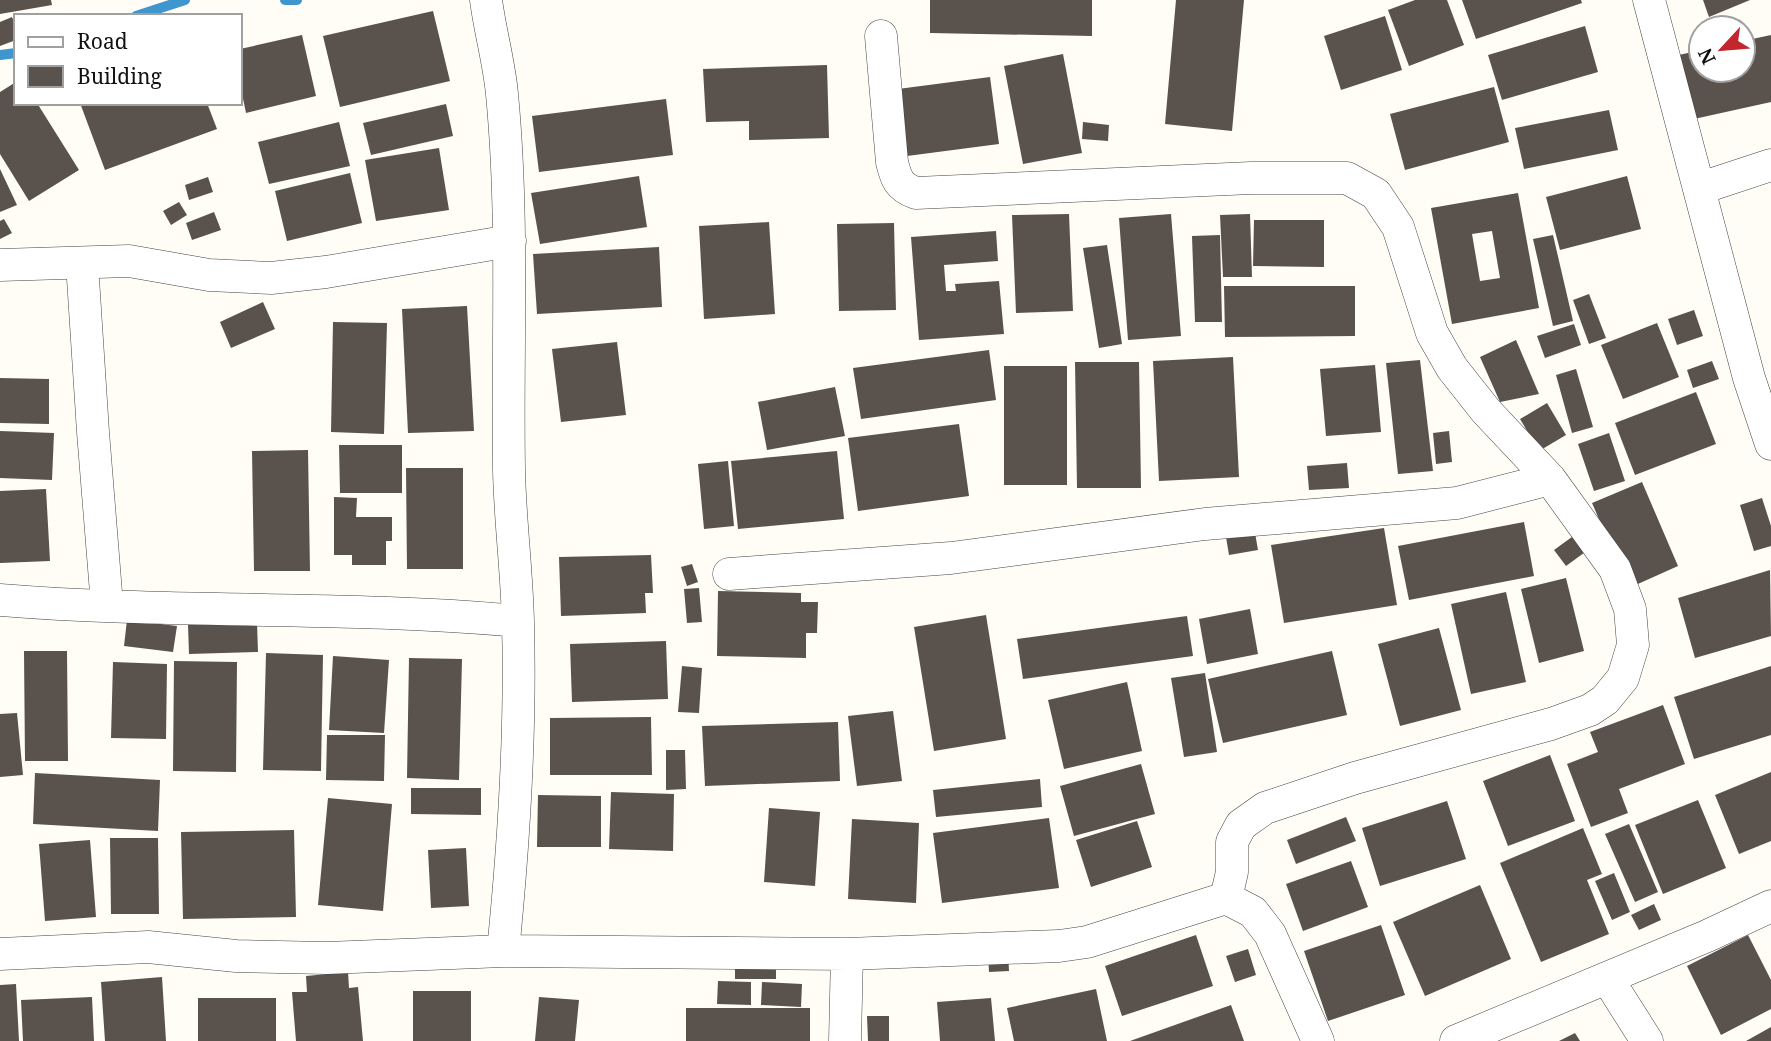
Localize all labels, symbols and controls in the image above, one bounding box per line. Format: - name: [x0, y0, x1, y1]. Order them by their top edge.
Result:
- legend: [14, 14, 242, 105]
- north arrow: [1687, 14, 1757, 84]
- text: Road: [77, 27, 128, 55]
- text: N: [1692, 44, 1722, 69]
- text: Building: [77, 62, 162, 90]

